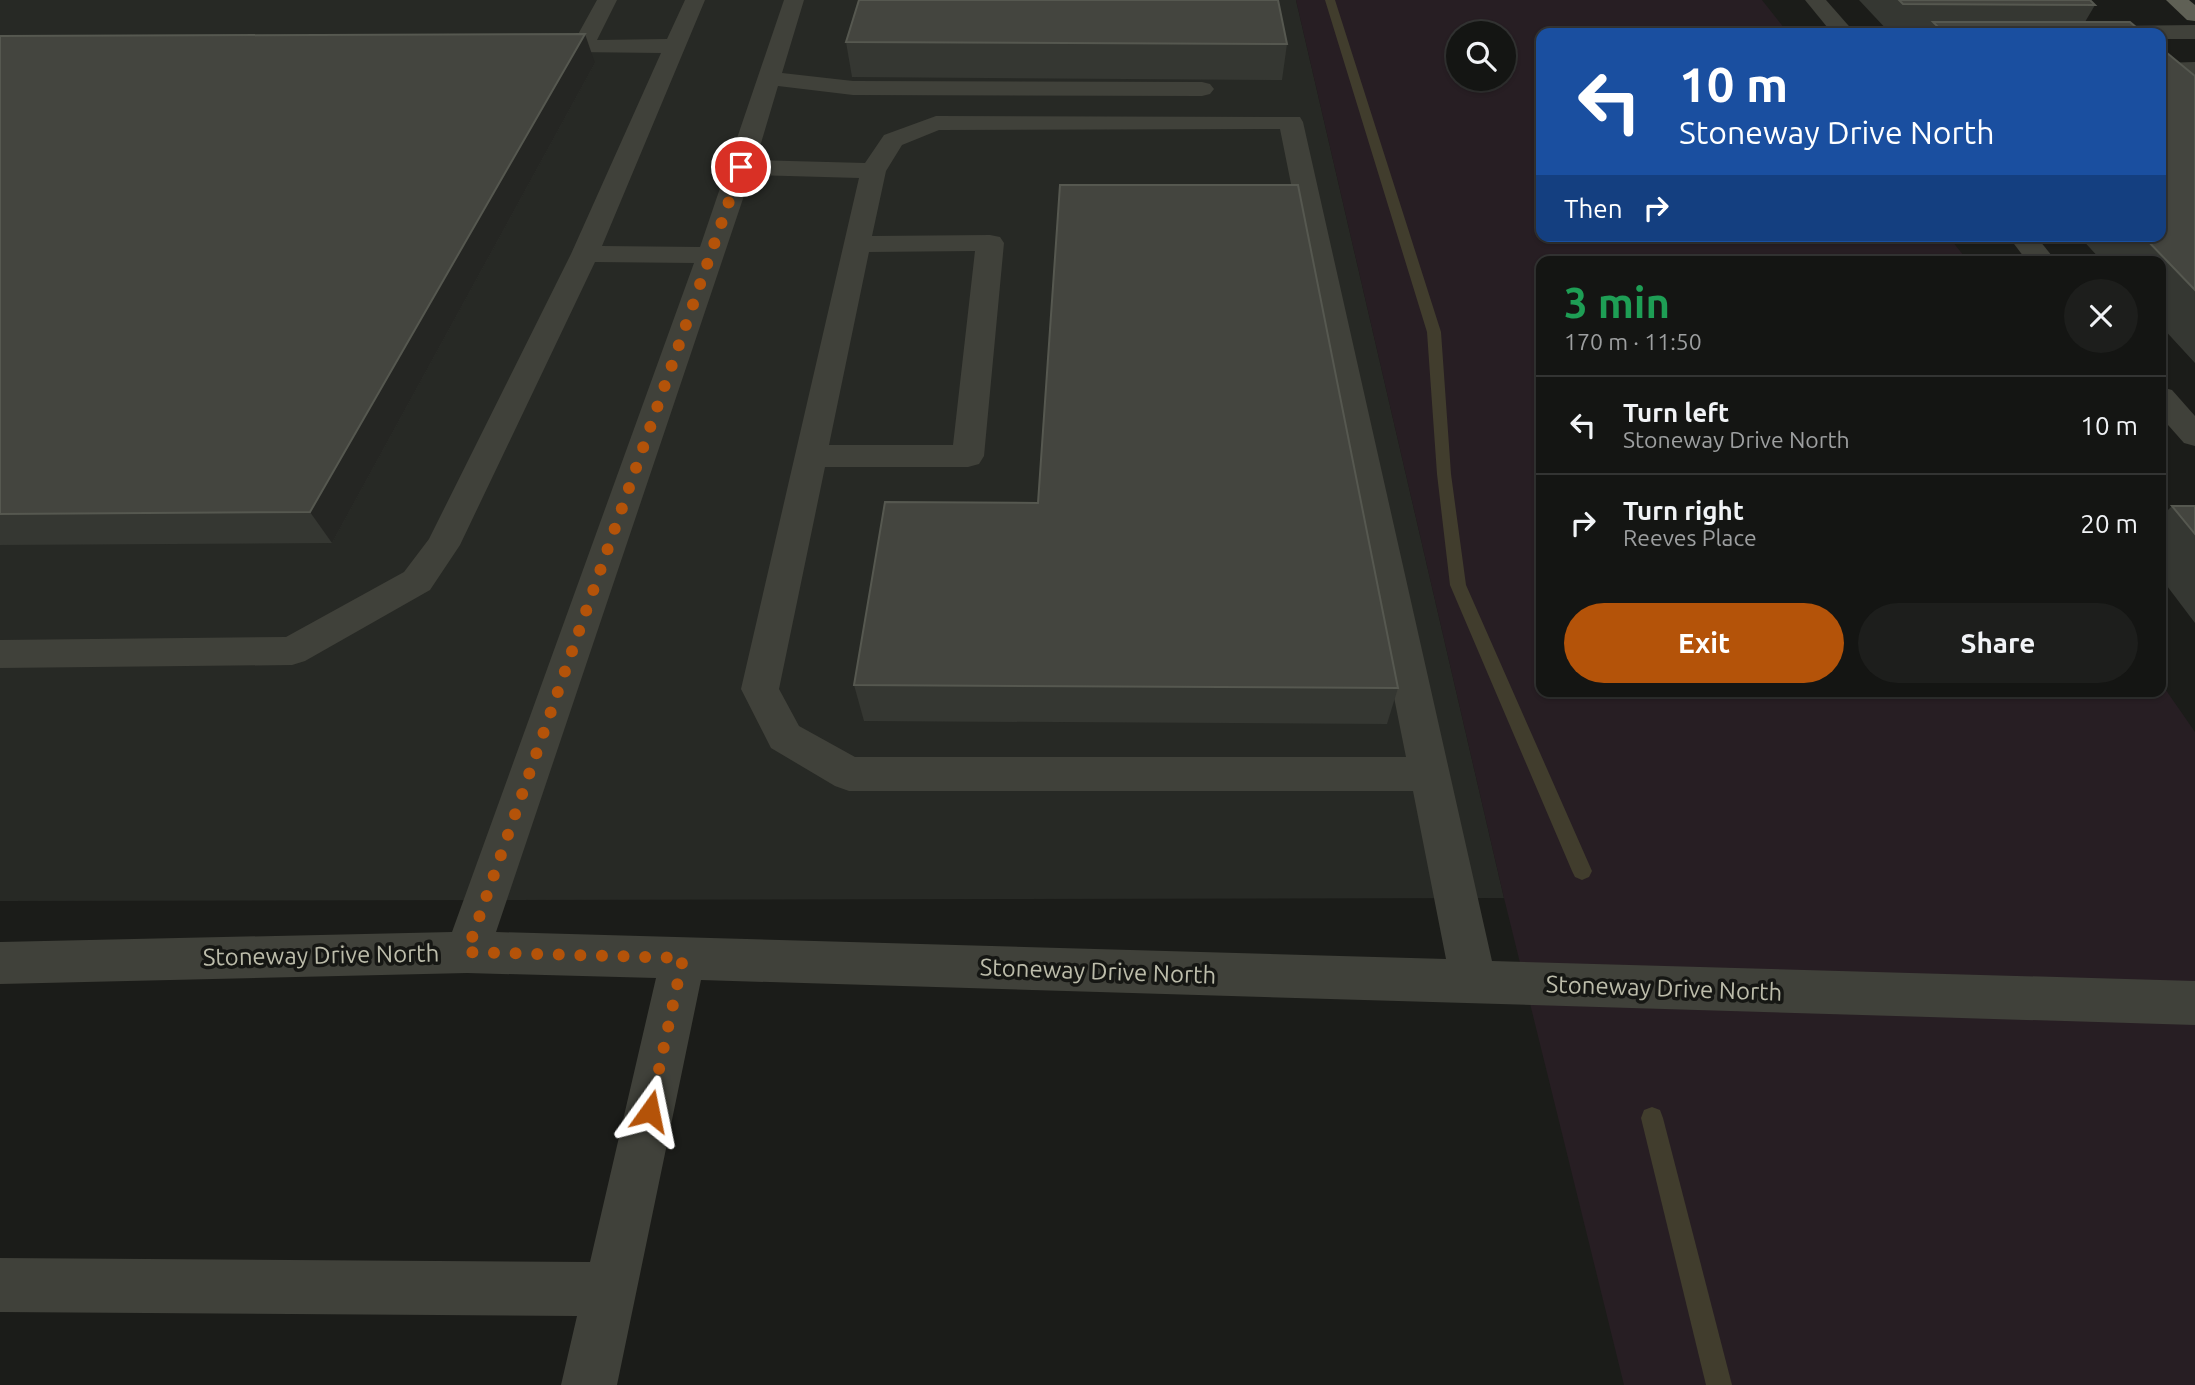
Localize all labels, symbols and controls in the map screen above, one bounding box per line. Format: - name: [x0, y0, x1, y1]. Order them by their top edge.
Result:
- map controls: [1446, 21, 1516, 91]
- button: search: [1446, 21, 1516, 91]
- icon: left: [1564, 56, 1655, 147]
- text: 10 m: [1679, 56, 1788, 111]
- text: Stoneway Drive North: [1679, 114, 1994, 150]
- pin: [711, 137, 771, 197]
- icon: arrive: [722, 148, 760, 186]
- icon: right: [1637, 189, 1675, 227]
- text: Then: [1564, 194, 1623, 223]
- text: 3 min: [1564, 279, 1670, 326]
- button: close: [2064, 279, 2138, 353]
- text: 170 m · 11:50: [1564, 329, 1702, 354]
- text: Turn left: [1623, 398, 1729, 427]
- icon: left: [1564, 406, 1602, 444]
- text: 10 m: [2080, 411, 2138, 440]
- text: Stoneway Drive North: [1623, 427, 1850, 452]
- text: Turn right: [1623, 496, 1744, 525]
- icon: right: [1564, 504, 1602, 542]
- text: 20 m: [2080, 509, 2138, 538]
- text: Reeves Place: [1623, 525, 1757, 550]
- button: Exit: [1564, 603, 1844, 683]
- button: Share: [1858, 603, 2138, 683]
- street label: Stoneway Drive North: [202, 939, 440, 971]
- street label: Stoneway Drive North: [979, 953, 1217, 989]
- street label: Stoneway Drive North: [1545, 970, 1783, 1006]
- position arrow: [613, 1074, 687, 1148]

